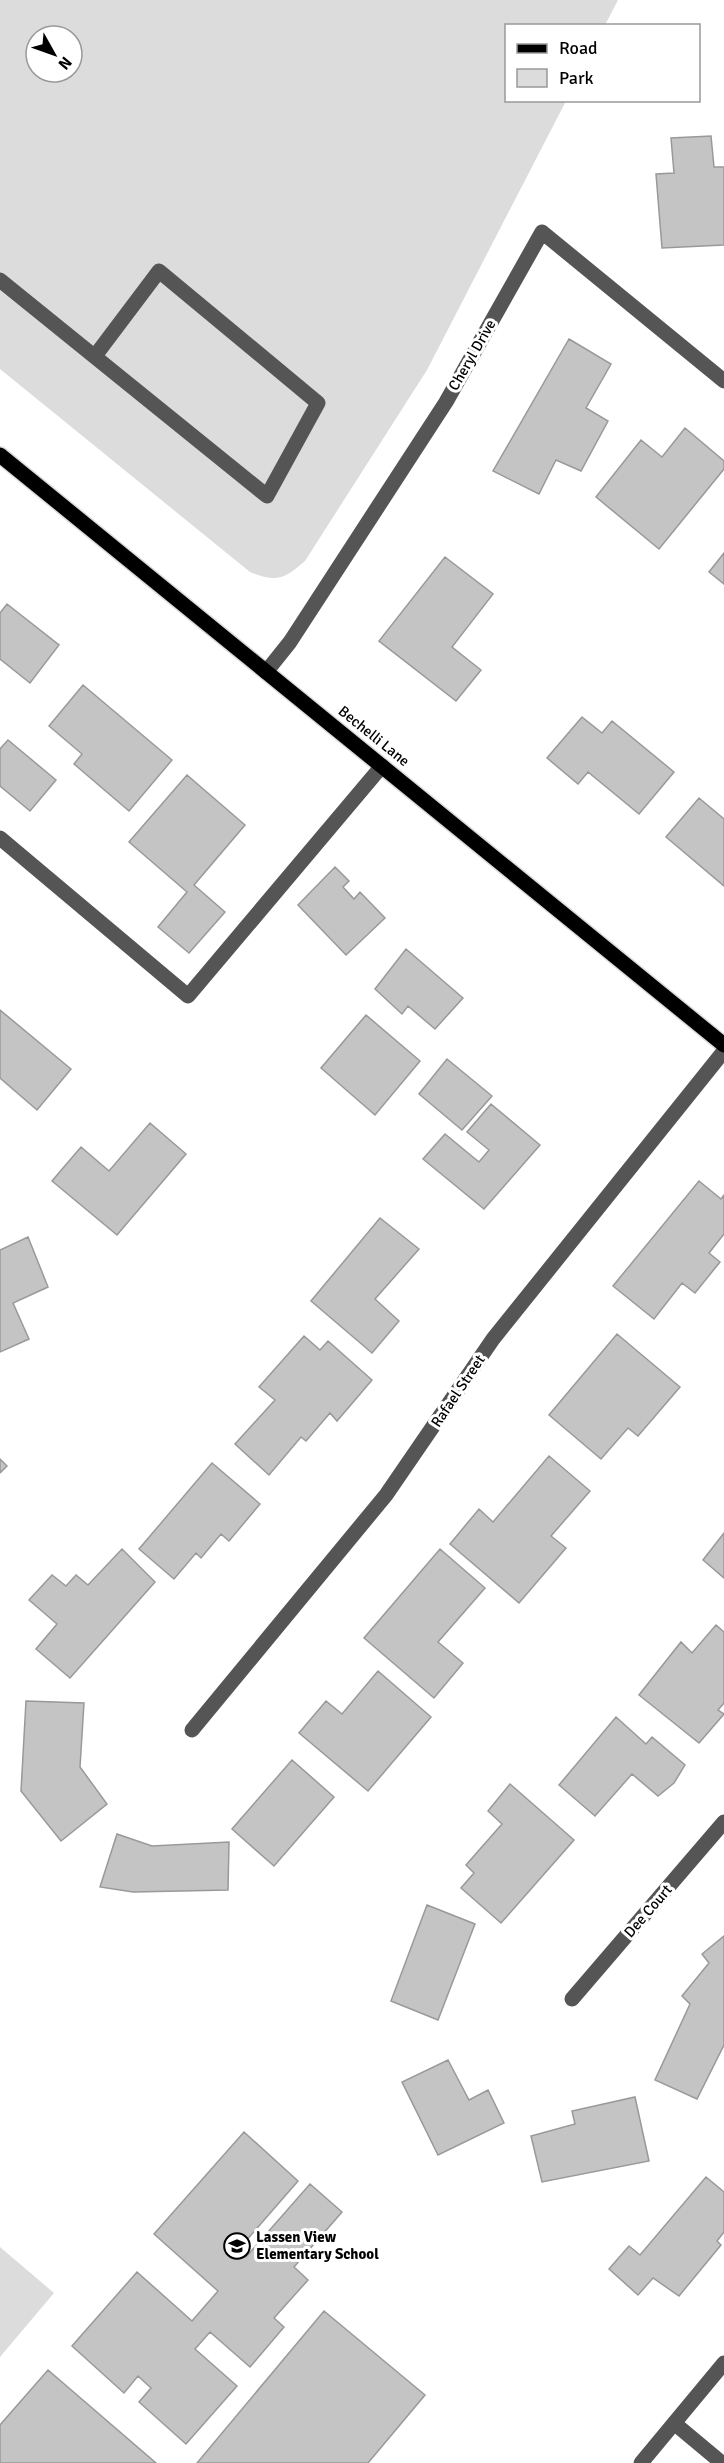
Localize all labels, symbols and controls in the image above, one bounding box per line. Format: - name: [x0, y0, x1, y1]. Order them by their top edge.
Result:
- north arrow: [24, 24, 84, 84]
- legend: [505, 24, 700, 102]
- text: Road: [559, 37, 598, 59]
- text: N: [53, 52, 76, 74]
- text: Park: [559, 67, 594, 89]
- street label: Cheryl Drive: [444, 316, 500, 394]
- street label: Bechelli Lane: [335, 702, 413, 770]
- street label: Rafael Street: [427, 1351, 489, 1431]
- street label: Dee Court: [620, 1881, 676, 1941]
- place label: Lassen View Elementary School: [256, 2228, 379, 2263]
- school or university icon: Lassen View Elementary School: [222, 2231, 252, 2261]

